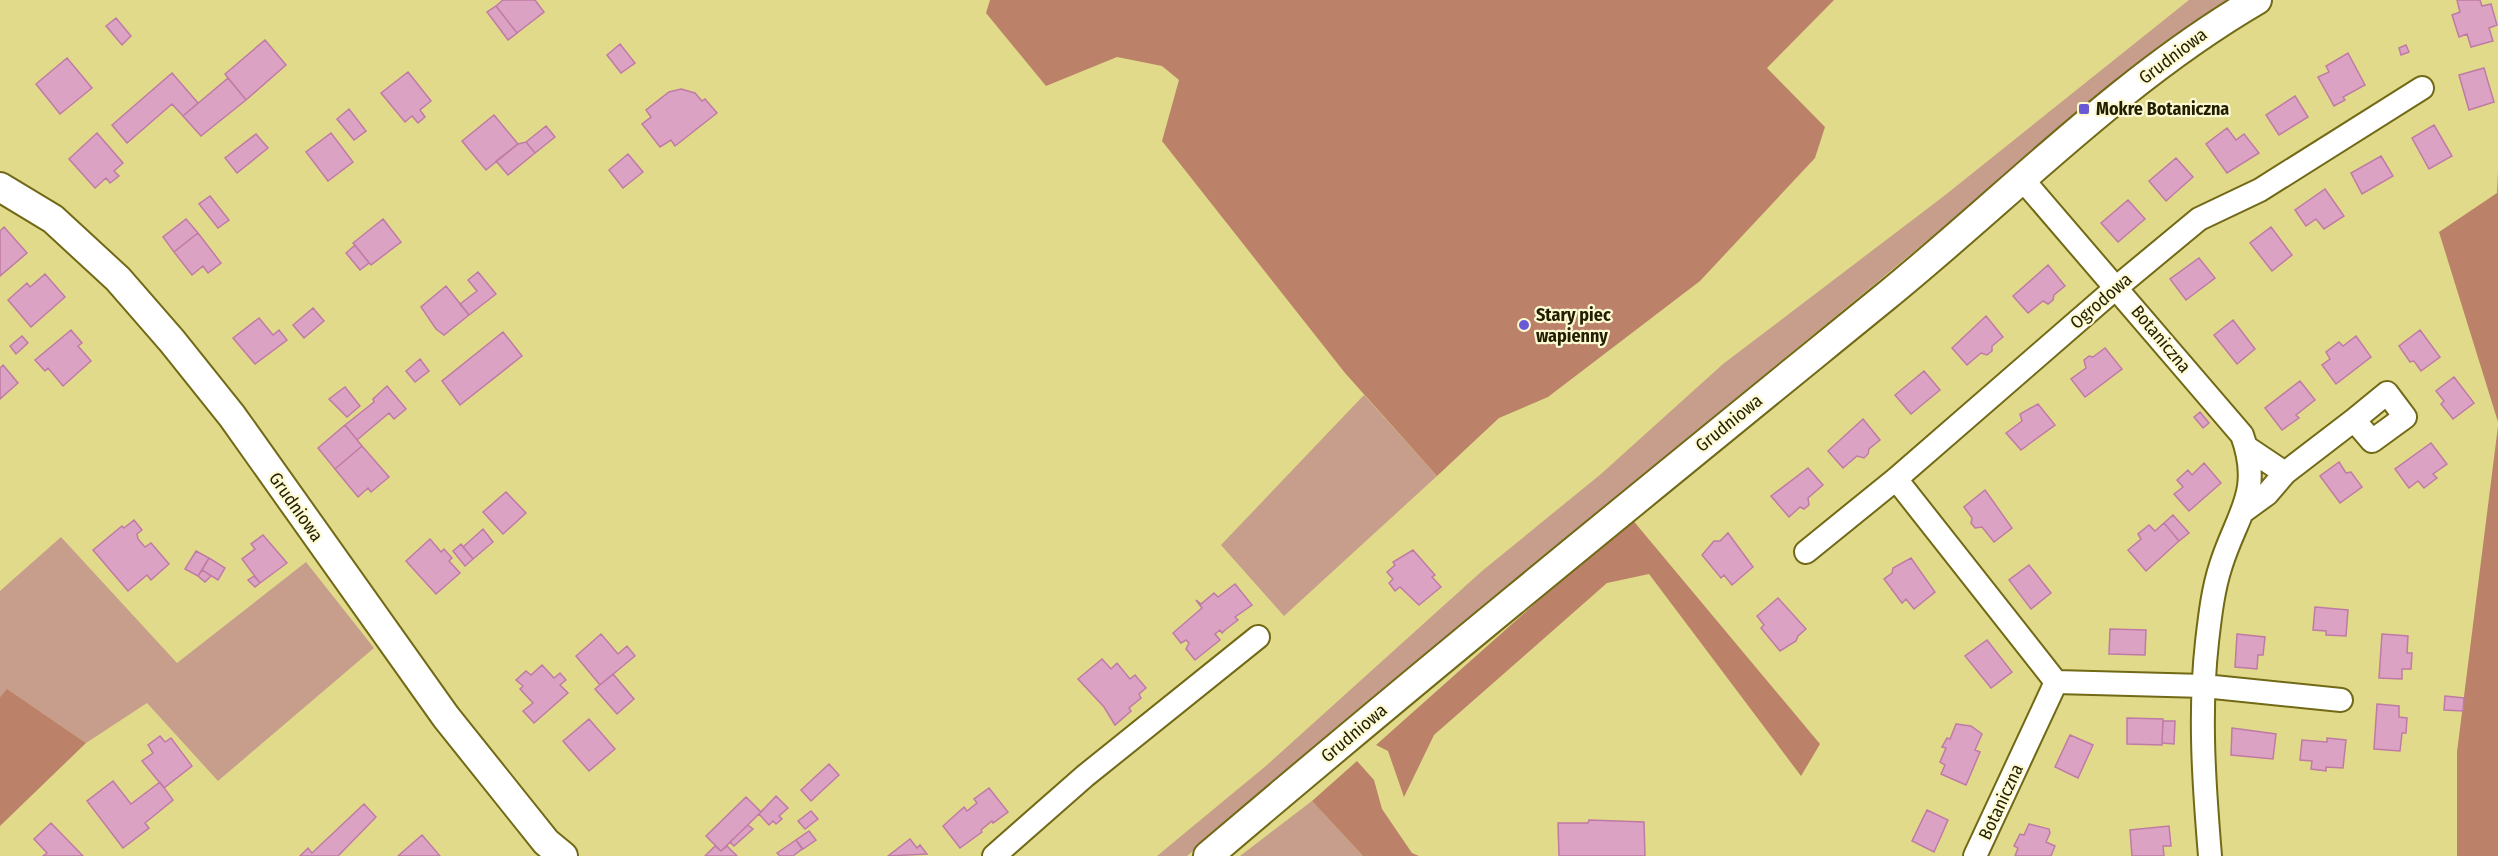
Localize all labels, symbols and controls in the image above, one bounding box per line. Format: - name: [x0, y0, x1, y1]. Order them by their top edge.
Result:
- street label: Grudniowa: [2135, 23, 2212, 89]
- place label: Mokre Botaniczna: [2096, 98, 2229, 120]
- marker: Mokre Botaniczna: [2077, 102, 2091, 116]
- street label: Ogrodowa: [2066, 268, 2136, 334]
- street label: Botaniczna: [2127, 301, 2196, 377]
- place label: Stary piec wapienny: [1536, 304, 1611, 347]
- marker: Stary piec wapienny: [1517, 318, 1531, 332]
- street label: Grudniowa: [1691, 389, 1767, 457]
- street label: Grudniowa: [264, 468, 328, 546]
- street label: Grudniowa: [1316, 699, 1392, 767]
- street label: Botaniczna: [1974, 760, 2028, 843]

